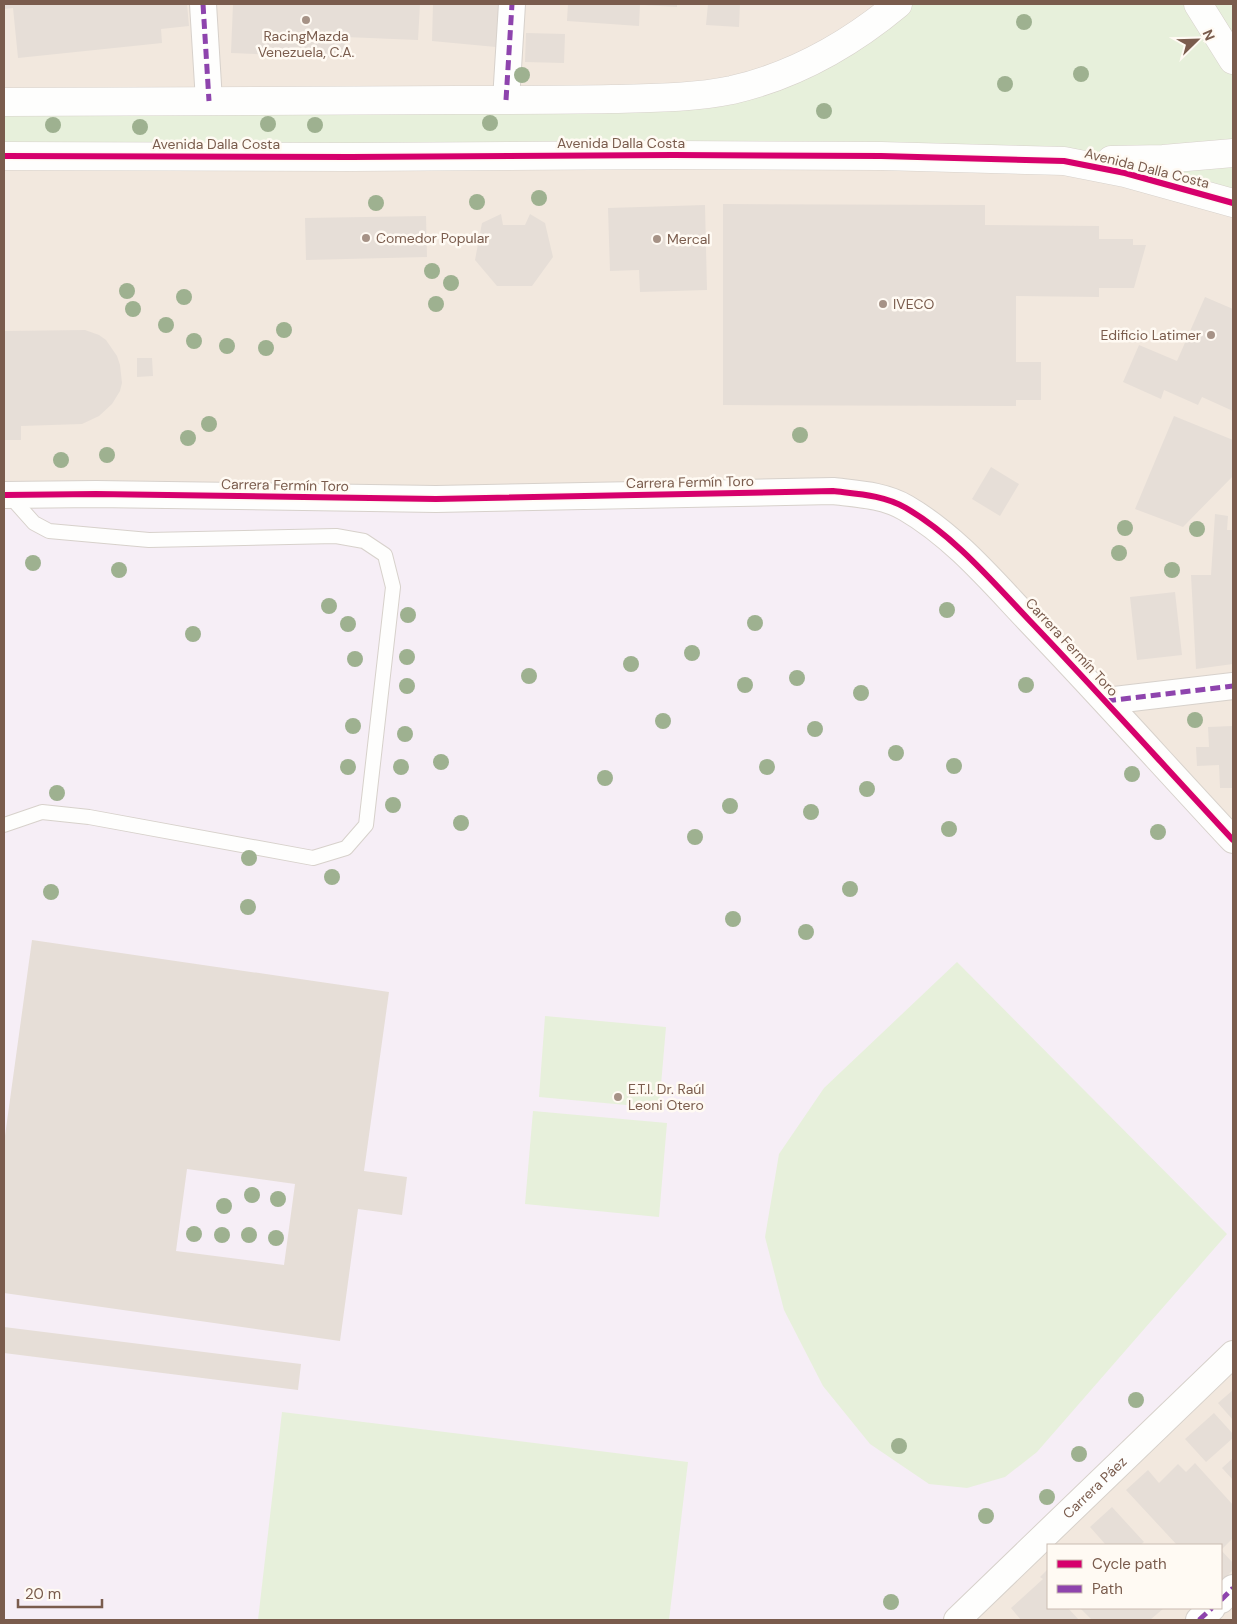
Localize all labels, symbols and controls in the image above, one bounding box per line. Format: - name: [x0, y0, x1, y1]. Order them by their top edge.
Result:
- marker: RacingMazda Venezuela, C.A.: [300, 14, 312, 26]
- north arrow: [1172, 15, 1222, 65]
- place label: RacingMazda Venezuela, C.A.: [258, 27, 355, 61]
- text: N: [1199, 27, 1219, 43]
- street label: Avenida Dalla Costa: [557, 134, 685, 152]
- street label: Avenida Dalla Costa: [152, 135, 280, 153]
- street label: Avenida Dalla Costa: [1083, 144, 1211, 192]
- place label: Comedor Popular: [376, 229, 489, 247]
- place label: Mercal: [667, 230, 710, 248]
- marker: Comedor Popular: [360, 232, 372, 244]
- marker: Mercal: [651, 233, 663, 245]
- place label: IVECO: [893, 295, 935, 313]
- marker: IVECO: [877, 298, 889, 310]
- place label: Edificio Latimer: [1100, 326, 1201, 344]
- marker: Edificio Latimer: [1205, 329, 1217, 341]
- street label: Carrera Fermín Toro: [626, 472, 754, 492]
- street label: Carrera Fermín Toro: [221, 475, 349, 495]
- street label: Carrera Fermín Toro: [1022, 594, 1122, 700]
- place label: E.T.I. Dr. Raúl Leoni Otero: [628, 1080, 704, 1114]
- marker: E.T.I. Dr. Raúl Leoni Otero: [612, 1091, 624, 1103]
- street label: Carrera Páez: [1059, 1452, 1130, 1522]
- legend: [1047, 1544, 1222, 1609]
- text: Cycle path: [1092, 1554, 1167, 1574]
- scale bar: [18, 1576, 101, 1608]
- text: Path: [1092, 1579, 1123, 1599]
- text: 20 m: [25, 1584, 61, 1604]

